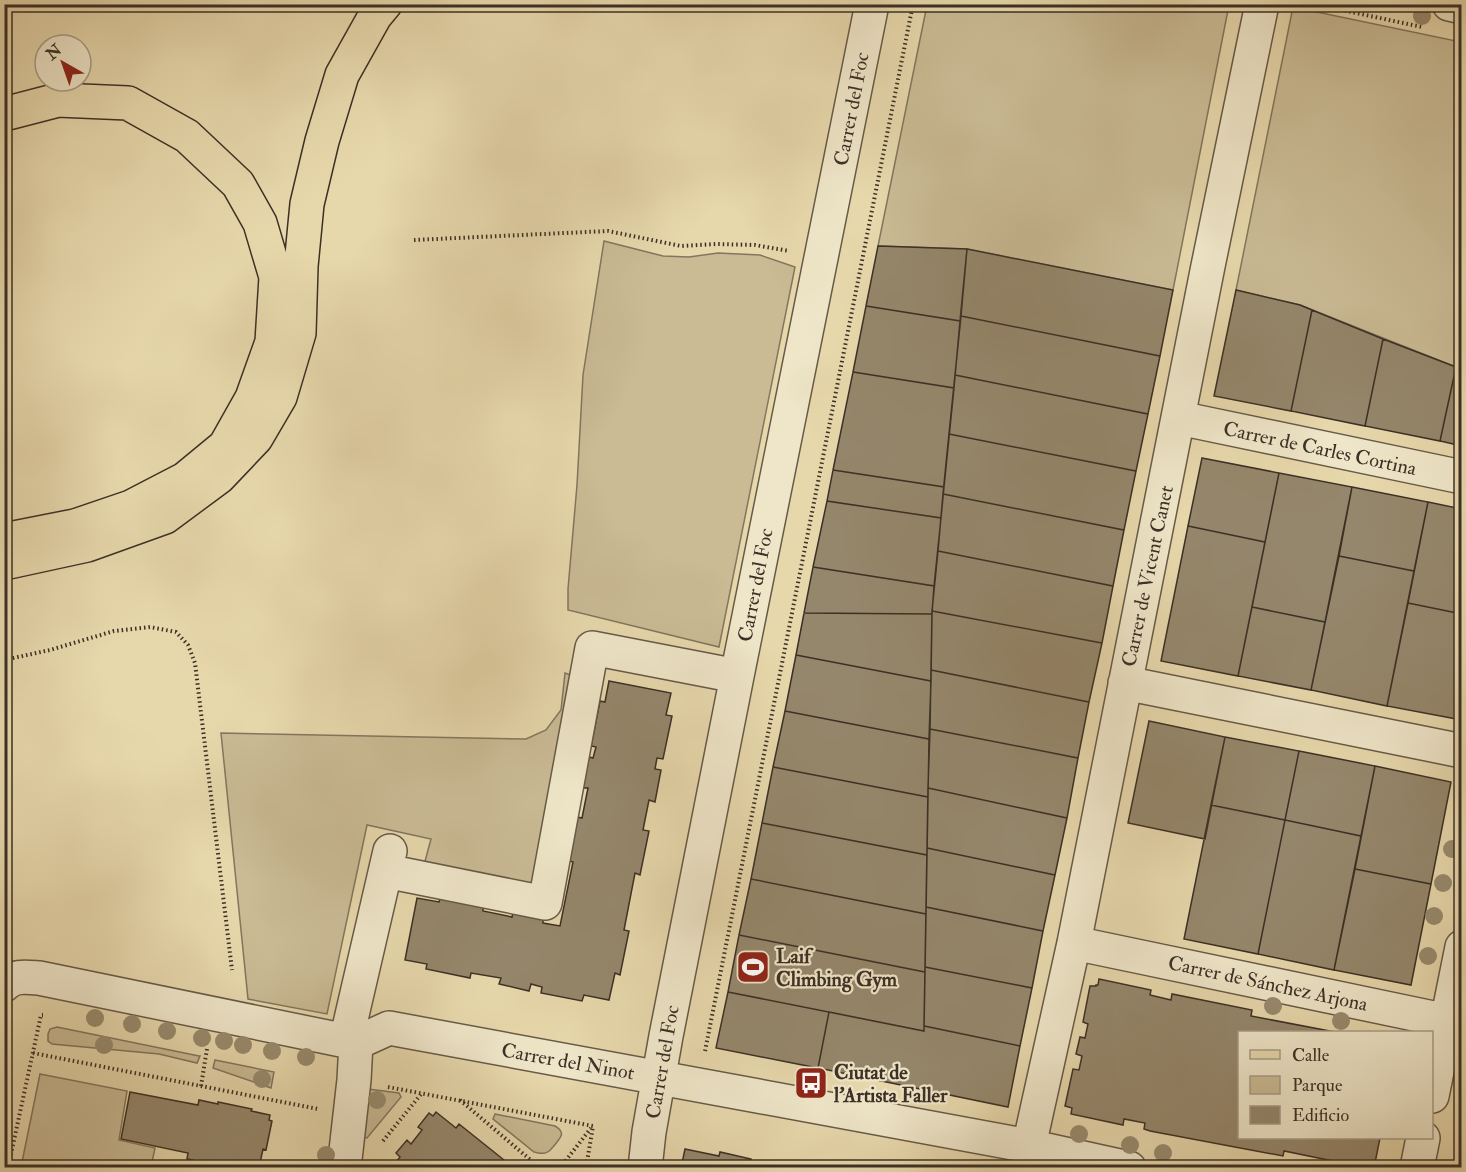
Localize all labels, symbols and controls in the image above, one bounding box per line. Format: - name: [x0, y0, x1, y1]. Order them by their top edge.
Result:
- north arrow: [33, 33, 93, 93]
- text: N: [41, 40, 66, 65]
- street label: Carrer del Foc: [828, 50, 875, 168]
- street label: Carrer de Carles Cortina: [1221, 416, 1419, 481]
- street label: Carrer de Vicent Canet: [1116, 483, 1179, 669]
- street label: Carrer del Foc: [732, 526, 779, 644]
- place label: Laif Climbing Gym: [776, 944, 898, 993]
- sports icon: Laif Climbing Gym: [735, 949, 771, 985]
- street label: Carrer de Sánchez Arjona: [1166, 950, 1371, 1017]
- street label: Carrer del Foc: [640, 1003, 685, 1121]
- legend: [1238, 1031, 1433, 1139]
- street label: Carrer del Ninot: [499, 1037, 637, 1086]
- text: Calle: [1292, 1044, 1330, 1067]
- place label: Ciutat de l'Artista Faller: [833, 1060, 948, 1108]
- bus stop icon: Ciutat de l'Artista Faller: [793, 1065, 829, 1101]
- text: Parque: [1292, 1074, 1343, 1097]
- text: Edificio: [1292, 1104, 1349, 1127]

